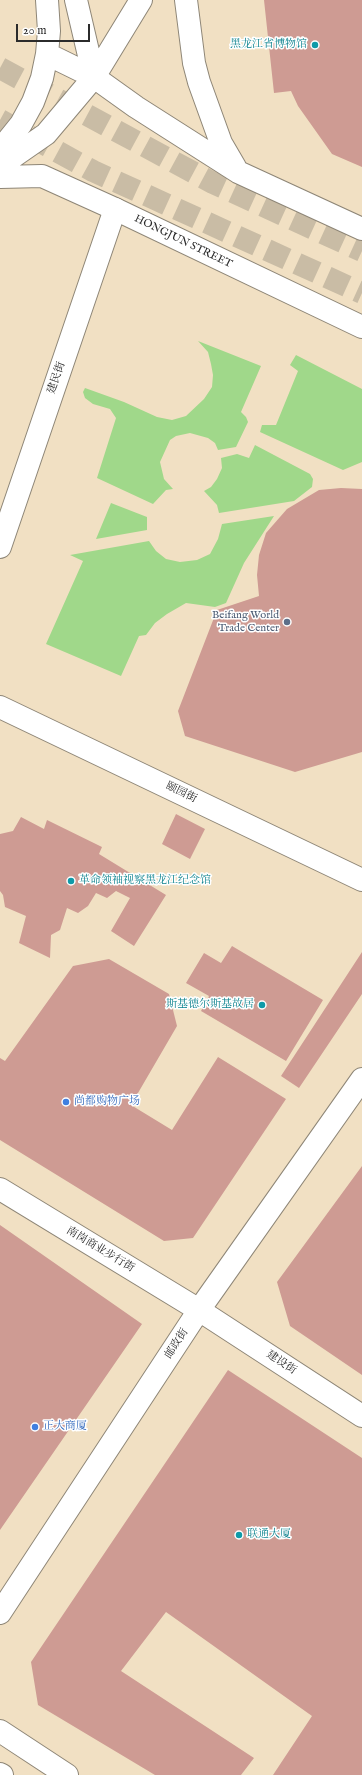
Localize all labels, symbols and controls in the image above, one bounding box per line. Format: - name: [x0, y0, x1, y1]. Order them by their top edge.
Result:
- scale bar: [18, 16, 92, 42]
- text: 20 m: [23, 23, 46, 38]
- place label: 黑龙江省博物馆: [230, 38, 307, 52]
- marker: 黑龙江省博物馆: [310, 40, 320, 50]
- street label: HONGJUN STREET: [132, 213, 234, 271]
- street label: 建民街: [45, 360, 69, 396]
- place label: Beifang World Trade Center: [212, 609, 279, 635]
- marker: Beifang World Trade Center: [282, 617, 292, 627]
- street label: 颐园街: [163, 780, 199, 806]
- place label: 革命领袖视察黑龙江纪念馆: [79, 874, 211, 888]
- marker: 革命领袖视察黑龙江纪念馆: [66, 876, 76, 886]
- place label: 斯基德尔斯基故居: [166, 998, 254, 1012]
- marker: 斯基德尔斯基故居: [257, 1000, 267, 1010]
- place label: 尚都购物广场: [74, 1095, 140, 1109]
- marker: 尚都购物广场: [61, 1097, 71, 1107]
- street label: 南岗商业步行街: [64, 1225, 136, 1275]
- street label: 邮政街: [162, 1327, 192, 1361]
- street label: 建设街: [264, 1348, 298, 1378]
- place label: 正大商厦: [43, 1420, 87, 1434]
- marker: 正大商厦: [30, 1422, 40, 1432]
- place label: 联通大厦: [247, 1528, 291, 1542]
- marker: 联通大厦: [234, 1530, 244, 1540]

